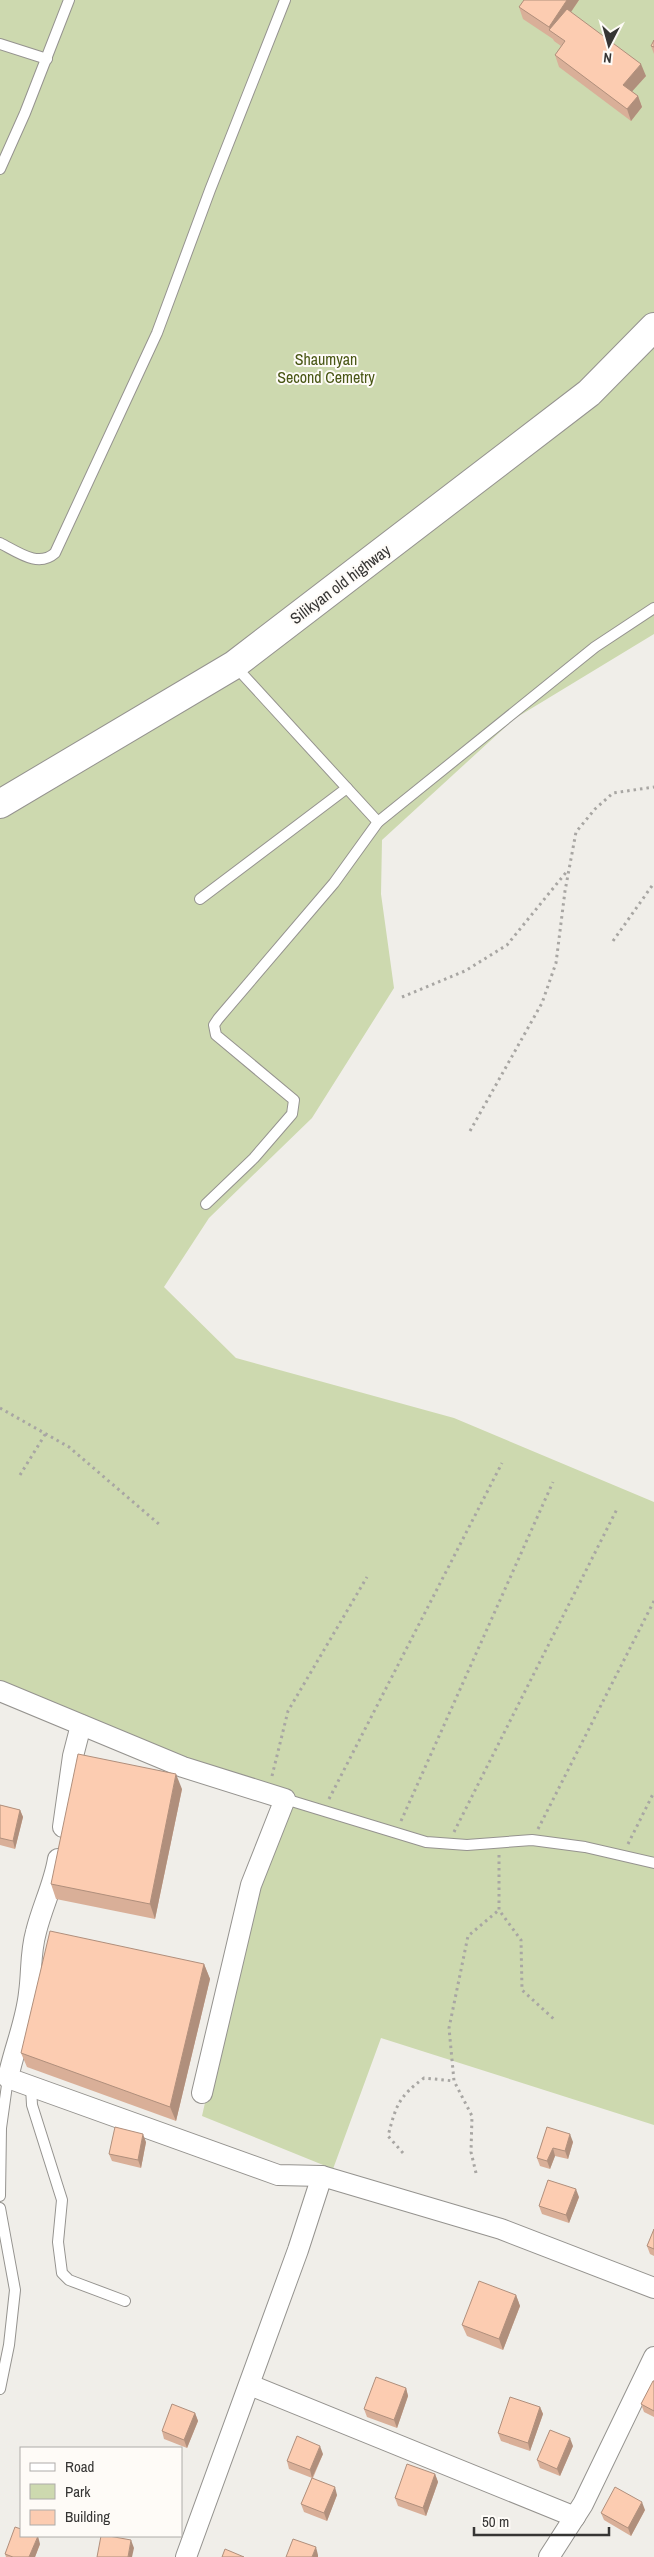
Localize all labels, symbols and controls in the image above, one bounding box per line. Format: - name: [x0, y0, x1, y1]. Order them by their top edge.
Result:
- north arrow: [584, 20, 634, 70]
- text: N: [603, 49, 613, 67]
- park label: Shaumyan Second Cemetry: [277, 348, 375, 388]
- street label: Silikyan old highway: [285, 539, 395, 629]
- legend: [20, 2447, 182, 2537]
- text: Road: [65, 2456, 94, 2477]
- text: Park: [65, 2481, 91, 2502]
- scale bar: [474, 2504, 609, 2536]
- text: Building: [65, 2506, 110, 2527]
- text: 50 m: [482, 2511, 509, 2532]

